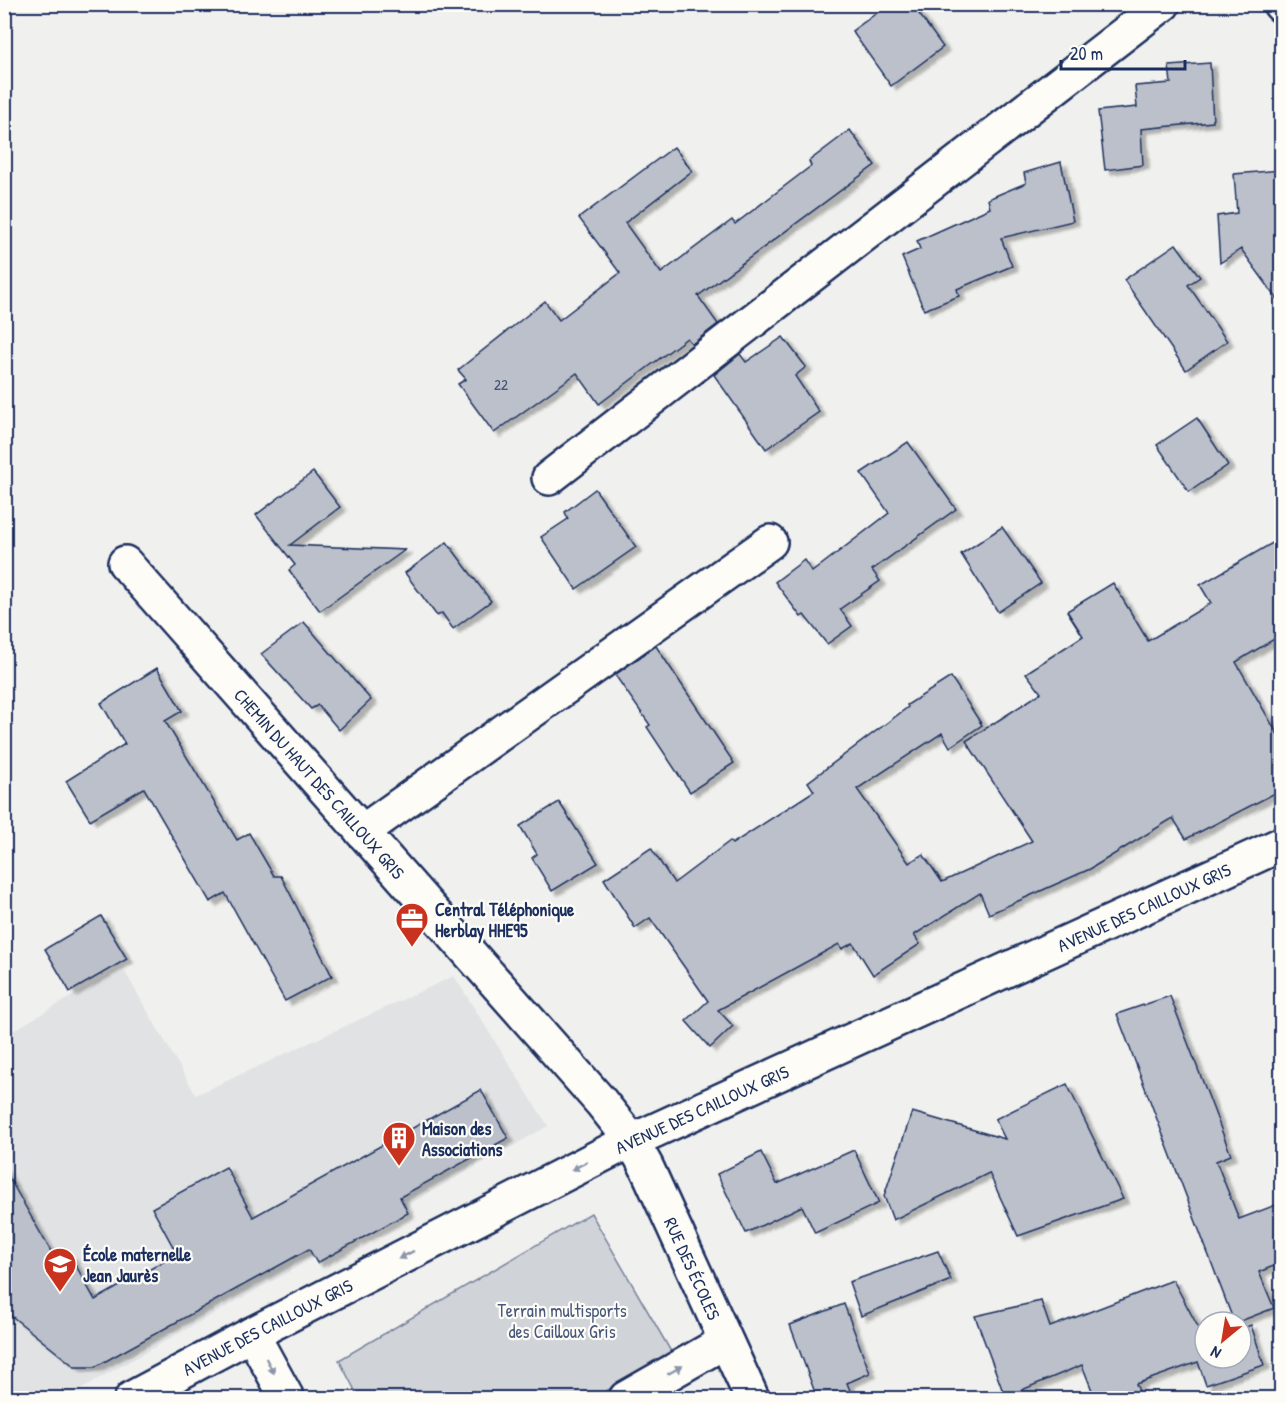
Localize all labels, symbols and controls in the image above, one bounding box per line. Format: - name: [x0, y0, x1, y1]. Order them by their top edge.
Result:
- scale bar: [1061, 33, 1186, 71]
- text: 20 m: [1070, 41, 1103, 66]
- house number: 22: [494, 374, 508, 395]
- street label: CHEMIN DU HAUT DES CAILLOUX GRIS: [229, 683, 411, 884]
- street label: AVENUE DES CAILLOUX GRIS: [1053, 857, 1235, 958]
- place label: Central Téléphonique Herblay HHE95: [435, 897, 575, 944]
- office icon: Central Téléphonique Herblay HHE95: [394, 901, 430, 948]
- street label: AVENUE DES CAILLOUX GRIS: [611, 1059, 792, 1159]
- place label: Maison des Associations: [422, 1116, 503, 1162]
- building icon: Maison des Associations: [381, 1120, 417, 1167]
- one-way arrow: [571, 1162, 588, 1171]
- street label: RUE DES ÉCOLES: [659, 1213, 727, 1323]
- place label: École maternelle Jean Jaurès: [83, 1242, 192, 1288]
- school or university icon: École maternelle Jean Jaurès: [42, 1246, 78, 1293]
- one-way arrow: [397, 1250, 414, 1260]
- street label: AVENUE DES CAILLOUX GRIS: [178, 1272, 357, 1381]
- park label: Terrain multisports des Cailloux Gris: [497, 1298, 627, 1344]
- north arrow: [1193, 1310, 1253, 1370]
- text: N: [1206, 1341, 1225, 1365]
- one-way arrow: [264, 1357, 274, 1375]
- one-way arrow: [667, 1365, 684, 1375]

